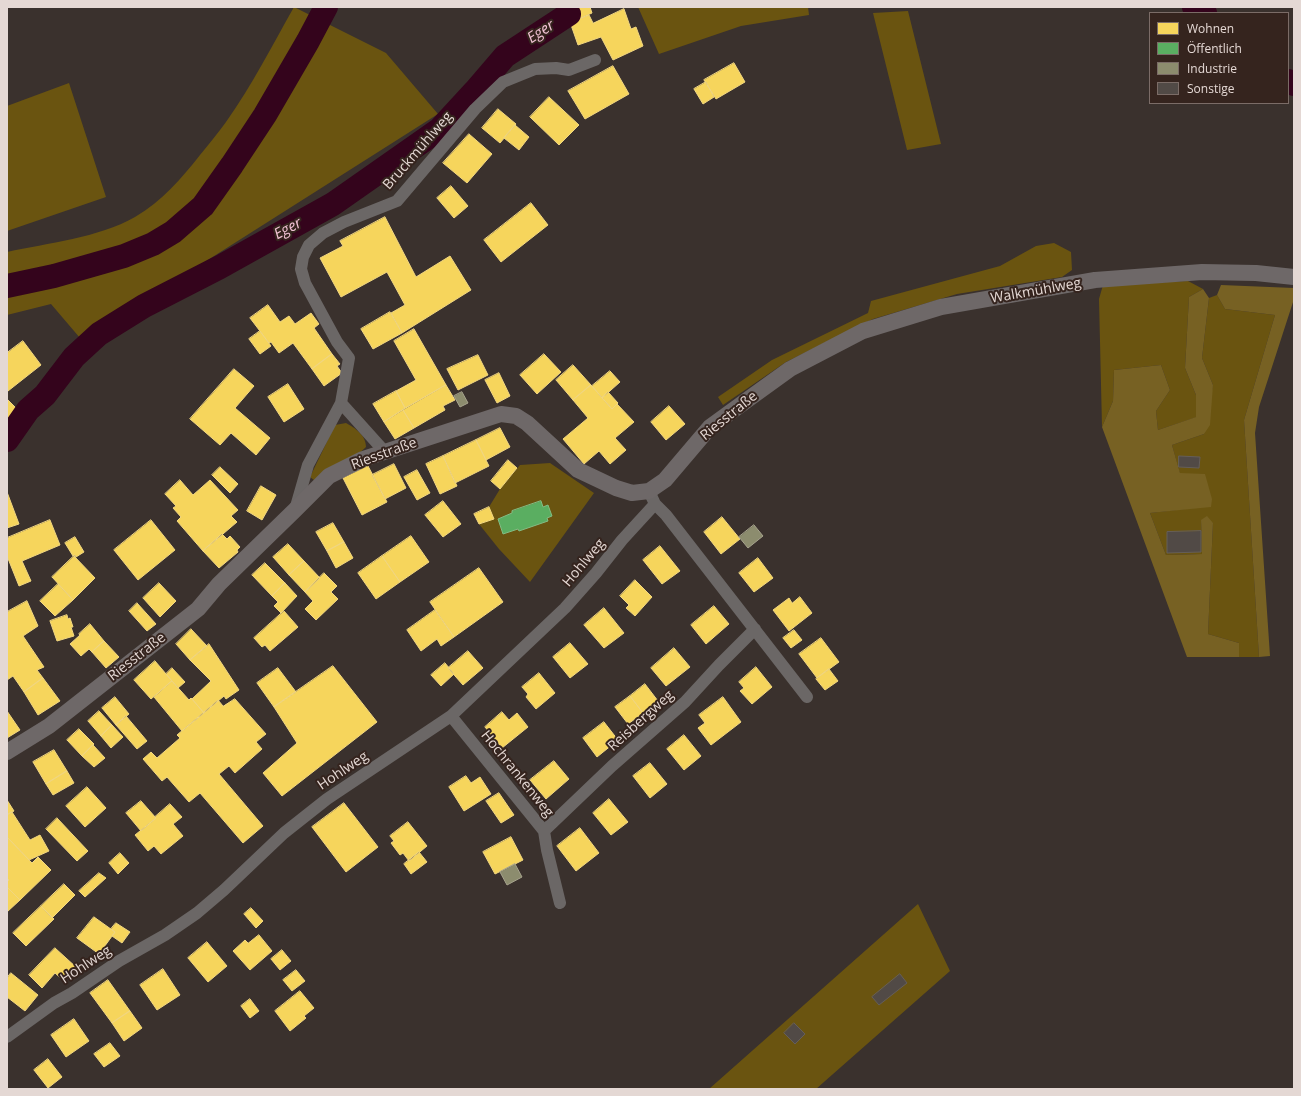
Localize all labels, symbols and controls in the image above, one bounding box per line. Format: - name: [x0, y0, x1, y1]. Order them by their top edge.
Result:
- legend: [1149, 12, 1289, 104]
- water label: Eger: [524, 17, 558, 47]
- text: Wohnen: [1187, 20, 1234, 37]
- text: Öffentlich: [1187, 40, 1242, 57]
- text: Industrie: [1187, 60, 1237, 77]
- text: Sonstige: [1187, 80, 1234, 97]
- street label: Bruckmühlweg: [380, 109, 456, 193]
- water label: Eger: [271, 214, 305, 244]
- street label: Walkmühlweg: [989, 275, 1083, 307]
- street label: Riesstraße: [697, 388, 761, 444]
- street label: Riesstraße: [349, 434, 419, 474]
- street label: Hohlweg: [559, 536, 609, 590]
- street label: Riesstraße: [105, 629, 169, 685]
- street label: Reisbergweg: [605, 687, 677, 755]
- street label: Hochrankenweg: [477, 727, 557, 821]
- street label: Hohlweg: [315, 748, 371, 794]
- street label: Hohlweg: [57, 942, 115, 988]

